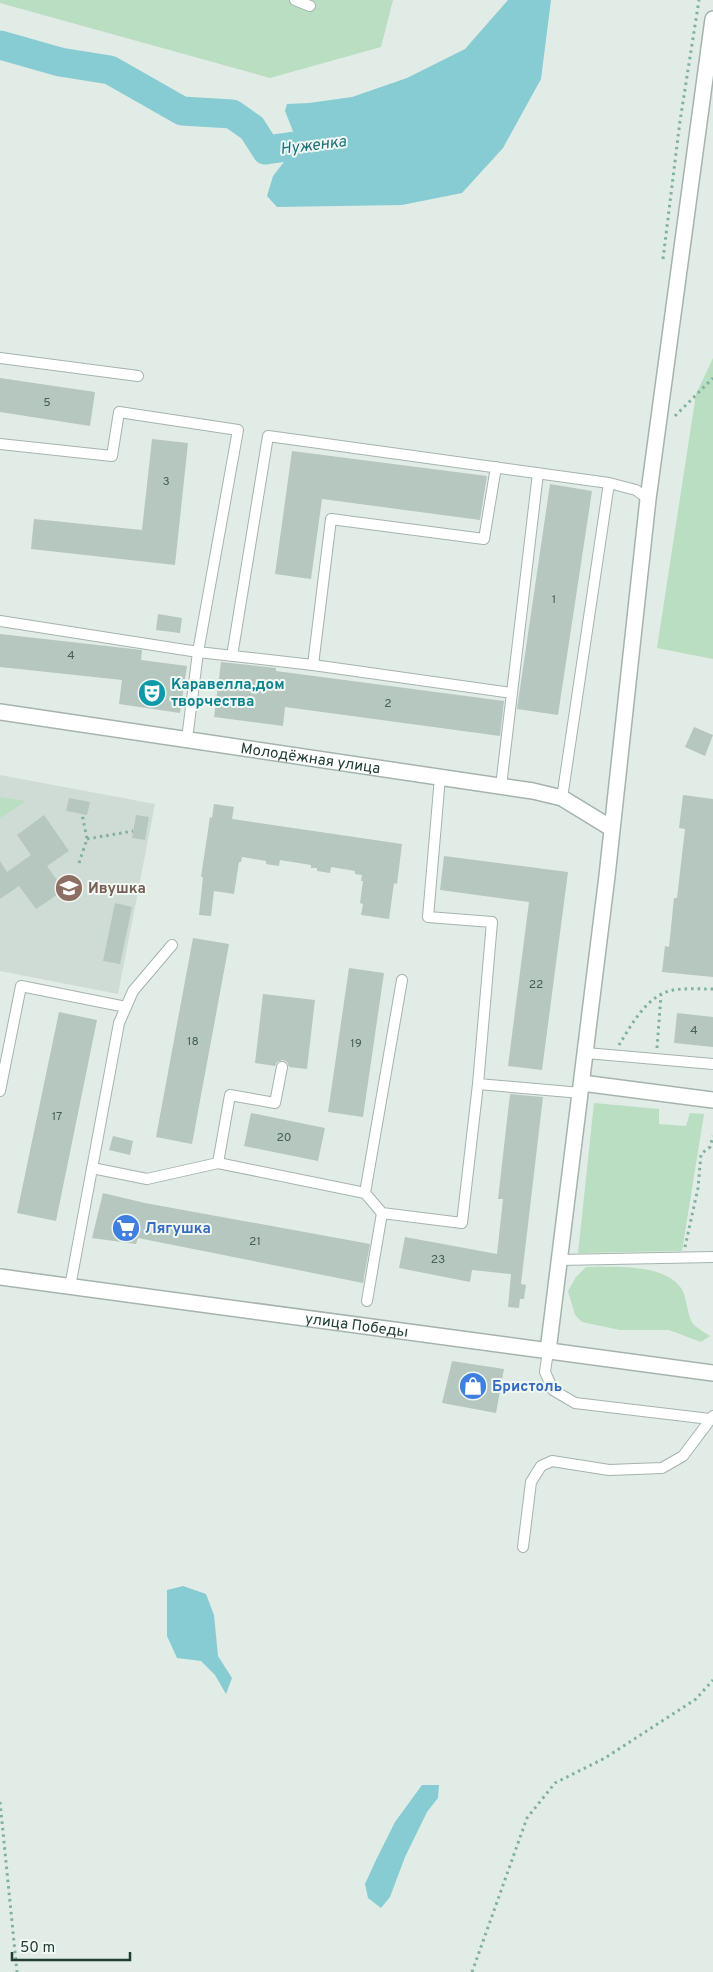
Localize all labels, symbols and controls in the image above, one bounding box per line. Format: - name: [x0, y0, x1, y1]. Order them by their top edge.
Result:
- water label: Нуженка: [279, 132, 348, 160]
- house number: 5: [43, 395, 51, 411]
- house number: 3: [162, 474, 170, 490]
- house number: 1: [552, 592, 556, 608]
- house number: 4: [67, 648, 75, 664]
- place label: Каравелла,дом творчества: [171, 676, 285, 712]
- theatre icon: Каравелла,дом творчества: [137, 678, 167, 708]
- house number: 2: [384, 696, 392, 712]
- street label: Молодёжная улица: [239, 740, 382, 779]
- school or university icon: Ивушка: [54, 873, 84, 903]
- place label: Ивушка: [88, 880, 146, 899]
- house number: 22: [529, 977, 543, 993]
- house number: 4: [690, 1023, 698, 1039]
- house number: 18: [187, 1034, 199, 1050]
- house number: 19: [350, 1036, 362, 1052]
- house number: 17: [52, 1109, 62, 1125]
- house number: 20: [276, 1130, 292, 1146]
- supermarket icon: Лягушка: [111, 1213, 141, 1243]
- place label: Лягушка: [145, 1220, 211, 1239]
- house number: 21: [249, 1234, 261, 1250]
- house number: 23: [431, 1252, 445, 1268]
- street label: улица Победы: [304, 1310, 409, 1343]
- shop icon: Бристоль: [458, 1371, 488, 1401]
- place label: Бристоль: [492, 1378, 562, 1397]
- scale bar: [12, 1930, 130, 1962]
- text: 50 m: [20, 1939, 55, 1958]

